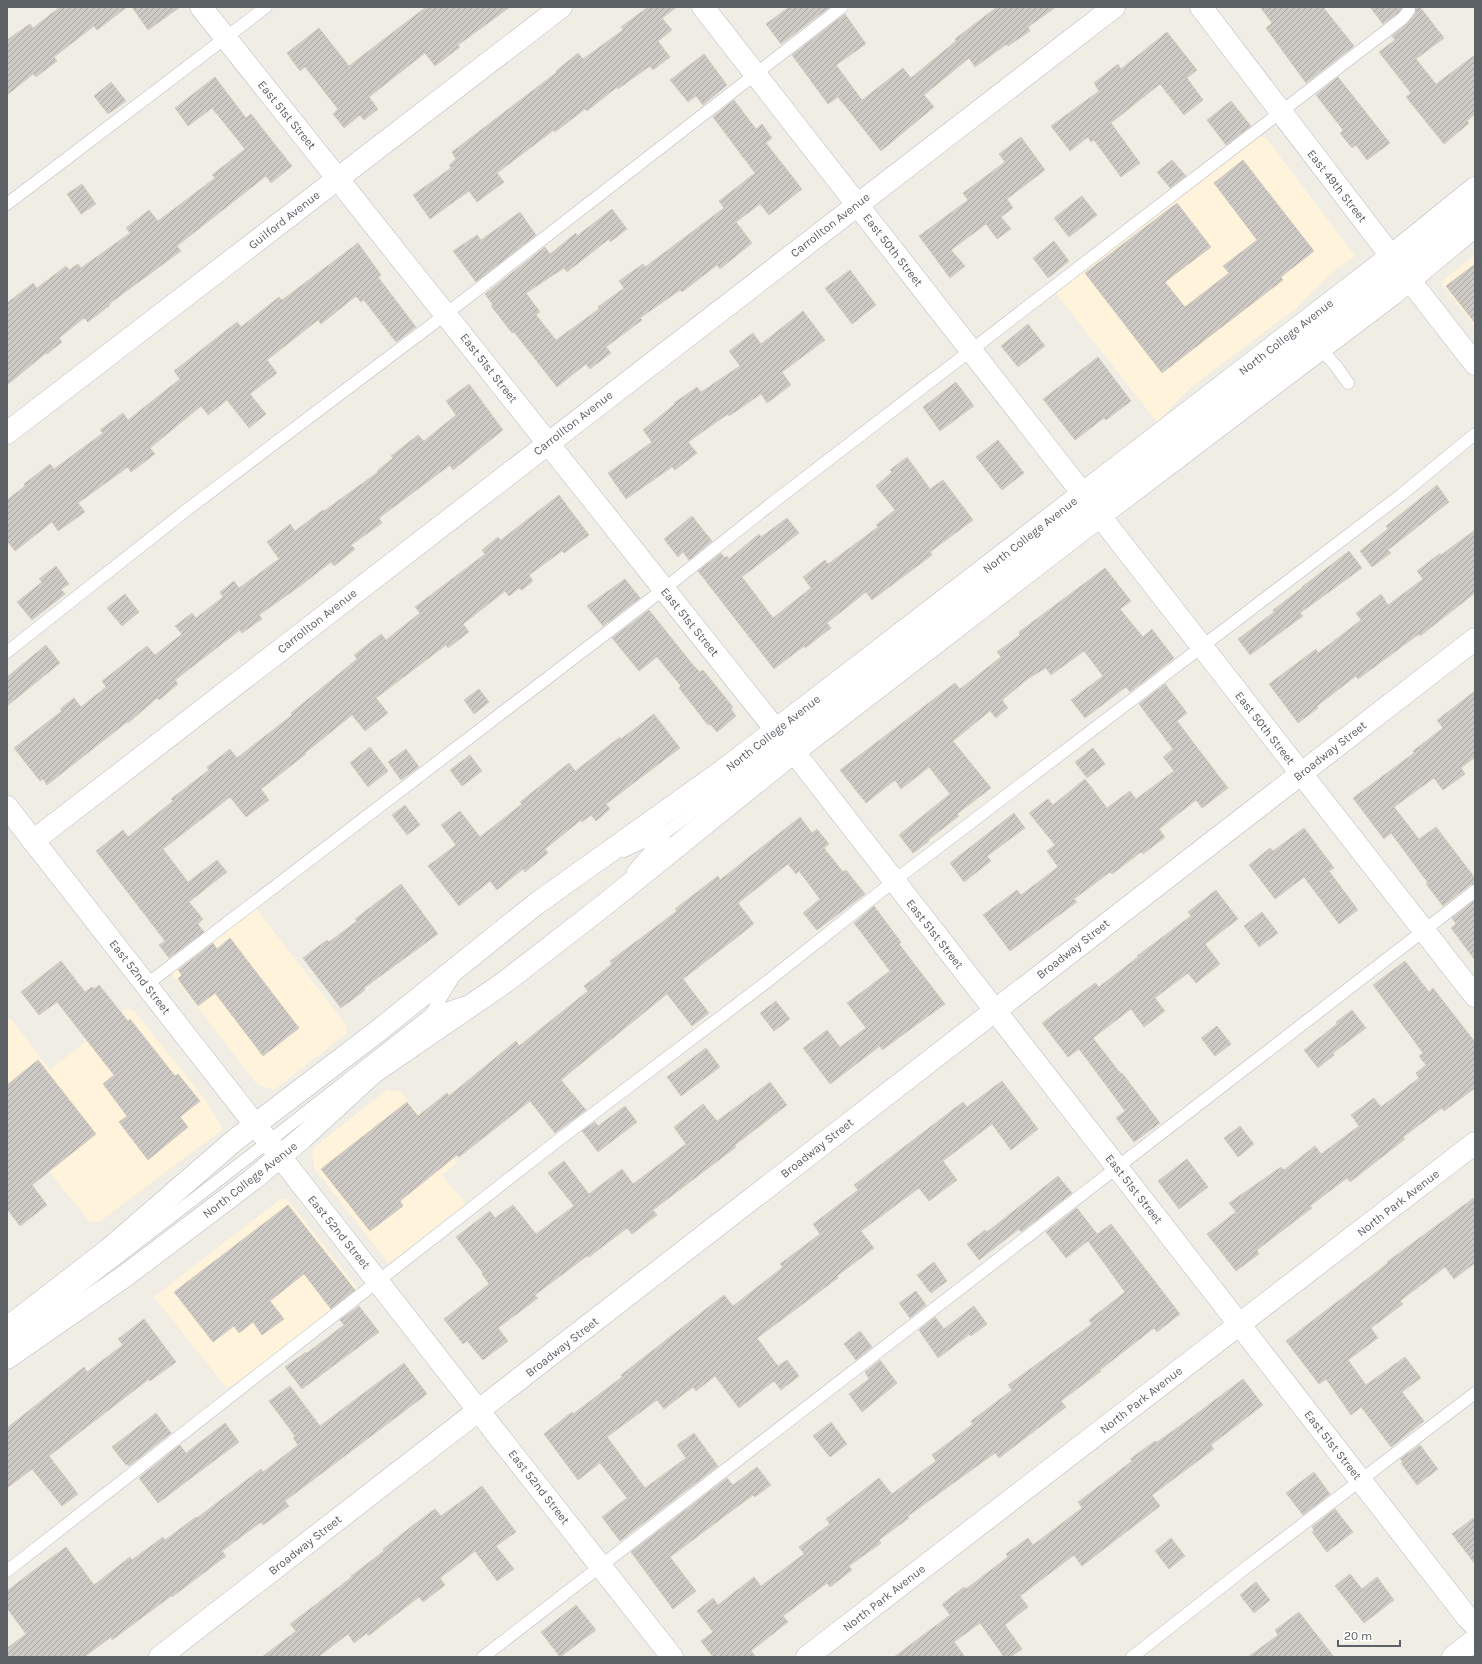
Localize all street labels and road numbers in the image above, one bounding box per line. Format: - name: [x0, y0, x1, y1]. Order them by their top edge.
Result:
- street label: East 51st Street: [255, 78, 319, 153]
- street label: East 49th Street: [1304, 147, 1370, 225]
- street label: Guilford Avenue: [246, 188, 322, 252]
- street label: Carrollton Avenue: [788, 190, 872, 260]
- street label: East 50th Street: [860, 211, 926, 290]
- street label: North College Avenue: [1236, 296, 1336, 378]
- street label: East 51st Street: [458, 330, 521, 406]
- street label: Carrollton Avenue: [531, 388, 615, 458]
- street label: North College Avenue: [980, 494, 1080, 576]
- street label: East 51st Street: [658, 585, 722, 660]
- street label: Carrollton Avenue: [275, 586, 359, 656]
- street label: East 50th Street: [1232, 689, 1298, 768]
- street label: North College Avenue: [723, 692, 823, 774]
- street label: Broadway Street: [1291, 718, 1370, 784]
- street label: East 51st Street: [904, 896, 967, 972]
- street label: Broadway Street: [1034, 916, 1113, 982]
- street label: East 52nd Street: [107, 937, 174, 1018]
- street label: Broadway Street: [778, 1115, 857, 1181]
- street label: North College Avenue: [200, 1139, 300, 1221]
- street label: East 51st Street: [1103, 1151, 1166, 1227]
- street label: North Park Avenue: [1354, 1167, 1442, 1239]
- street label: East 52nd Street: [305, 1192, 373, 1272]
- street label: Broadway Street: [523, 1314, 602, 1380]
- street label: North Park Avenue: [1097, 1364, 1185, 1436]
- street label: East 51st Street: [1302, 1407, 1365, 1483]
- street label: East 52nd Street: [506, 1447, 573, 1528]
- street label: Broadway Street: [266, 1512, 345, 1578]
- street label: North Park Avenue: [840, 1562, 928, 1634]

